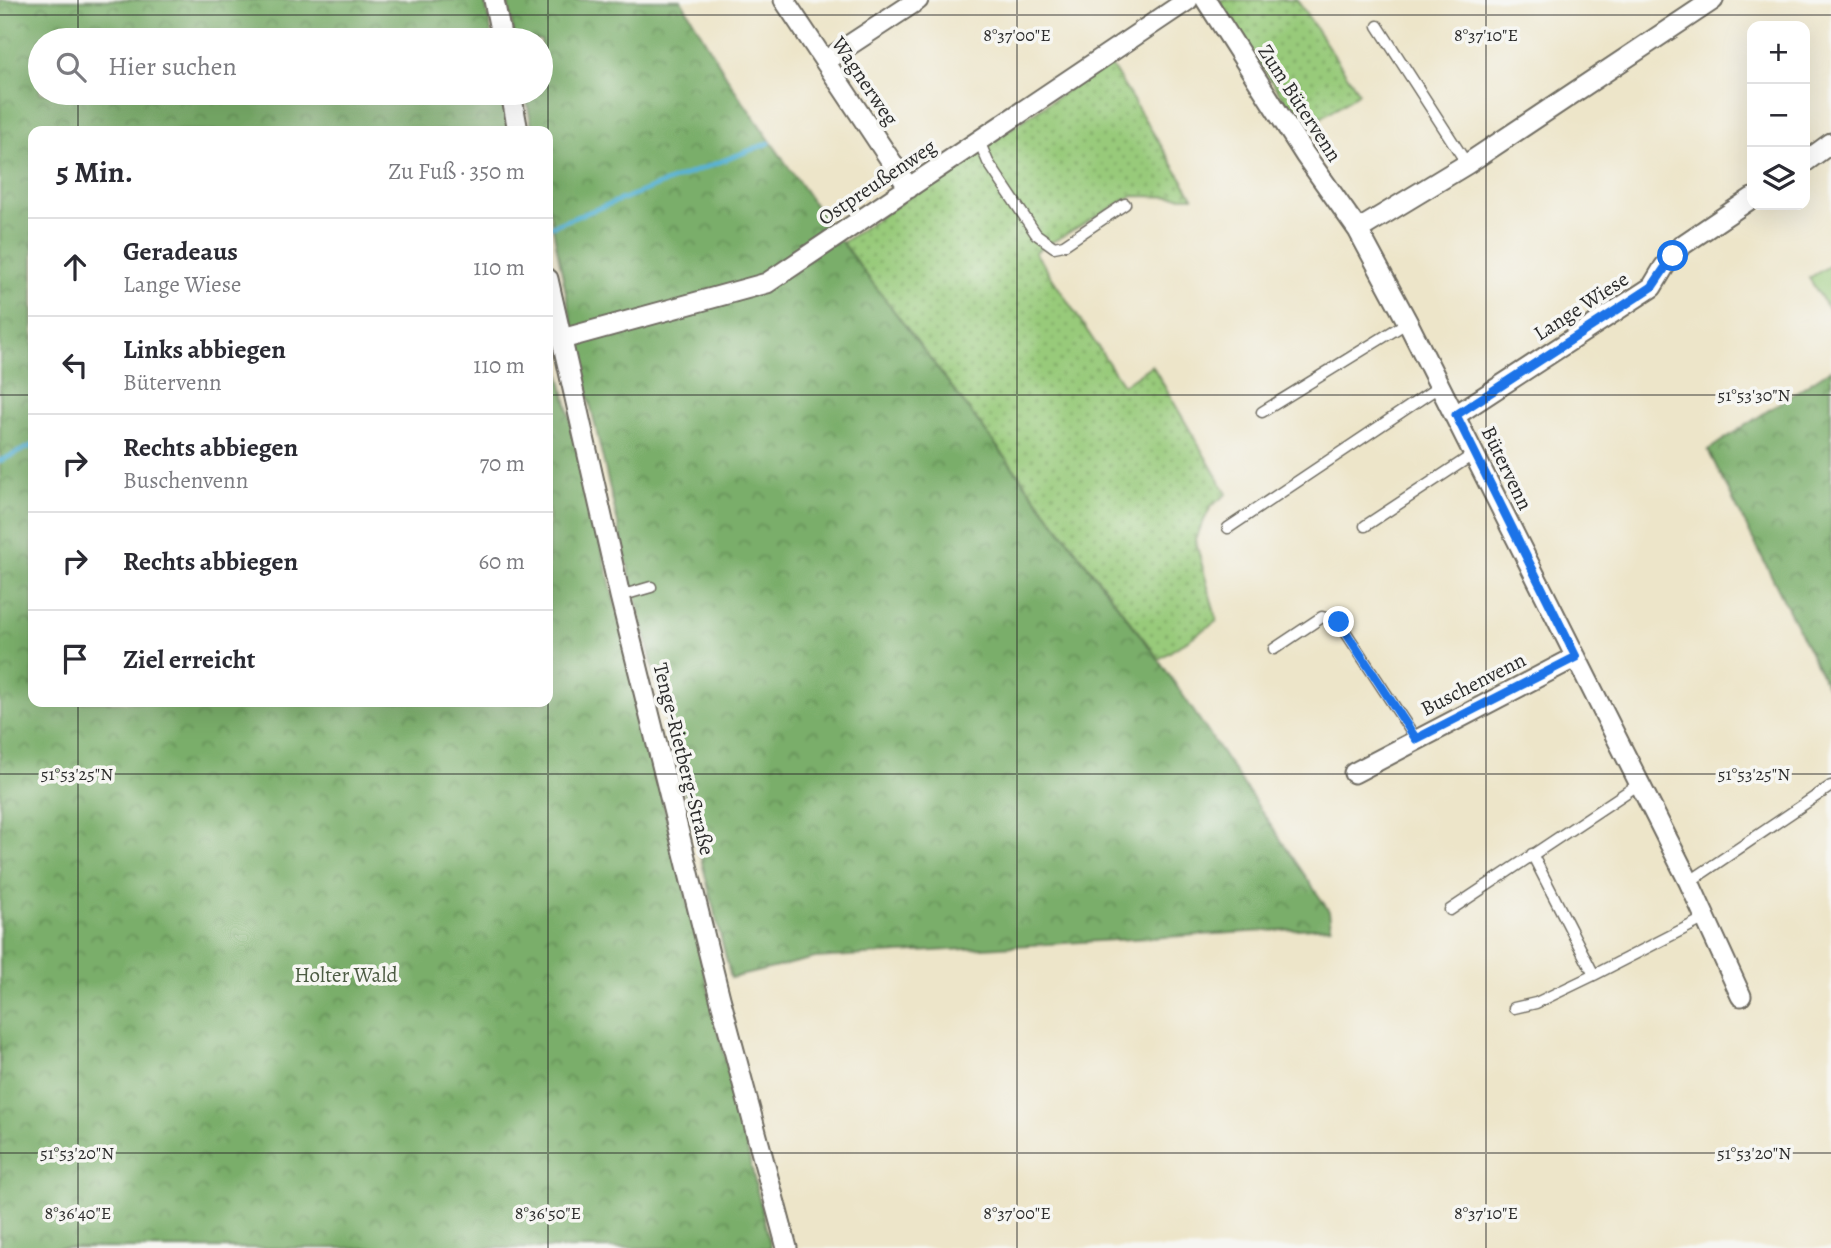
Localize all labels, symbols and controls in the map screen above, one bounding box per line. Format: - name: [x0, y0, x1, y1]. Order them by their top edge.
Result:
- map controls: [1747, 21, 1810, 210]
- button: +: [1747, 21, 1810, 84]
- text: 8°37'00"E: [983, 23, 1051, 47]
- text: 8°37'10"E: [1454, 23, 1518, 47]
- search box: [28, 28, 553, 105]
- street label: Wagnerweg: [824, 30, 905, 131]
- street label: Zum Bütervenn: [1252, 39, 1348, 167]
- icon: search: [52, 48, 90, 86]
- text: Hier suchen: [108, 49, 237, 84]
- button: −: [1747, 84, 1810, 147]
- street label: Ostpreußenweg: [812, 132, 942, 232]
- button: layers: [1747, 147, 1810, 210]
- text: 5 Min.: [56, 152, 133, 192]
- text: Zu Fuß · 350 m: [388, 156, 525, 187]
- text: Geradeaus: [123, 234, 238, 269]
- route start: [1657, 240, 1688, 271]
- icon: ahead: [56, 248, 94, 286]
- text: 110 m: [473, 252, 525, 283]
- street label: Lange Wiese: [1528, 265, 1634, 347]
- text: Lange Wiese: [123, 269, 241, 300]
- text: Links abbiegen: [123, 332, 286, 367]
- icon: left: [56, 346, 94, 384]
- text: 110 m: [473, 350, 525, 381]
- text: Bütervenn: [123, 367, 222, 398]
- text: 51°53'30"N: [1717, 383, 1791, 407]
- street label: Bütervenn: [1475, 421, 1539, 515]
- text: Rechts abbiegen: [123, 430, 298, 465]
- icon: right: [56, 444, 94, 482]
- text: 70 m: [479, 448, 525, 479]
- text: Buschenvenn: [123, 465, 248, 496]
- icon: right: [56, 542, 94, 580]
- text: Rechts abbiegen: [123, 544, 298, 579]
- text: 60 m: [478, 546, 525, 577]
- route end: [1323, 606, 1354, 637]
- icon: arrive: [56, 640, 94, 678]
- text: Ziel erreicht: [123, 642, 256, 677]
- street label: Buschenvenn: [1416, 646, 1530, 722]
- street label: Tenge-Rietberg-Straße: [647, 660, 721, 858]
- text: 51°53'25"N: [41, 762, 113, 786]
- text: 51°53'25"N: [1718, 762, 1790, 786]
- park label: Holter Wald: [294, 961, 399, 989]
- text: 51°53'20"N: [40, 1141, 114, 1165]
- text: 51°53'20"N: [1717, 1141, 1791, 1165]
- text: 8°36'40"E: [45, 1201, 111, 1225]
- text: 8°36'50"E: [515, 1201, 581, 1225]
- text: 8°37'00"E: [983, 1201, 1051, 1225]
- text: 8°37'10"E: [1454, 1201, 1518, 1225]

